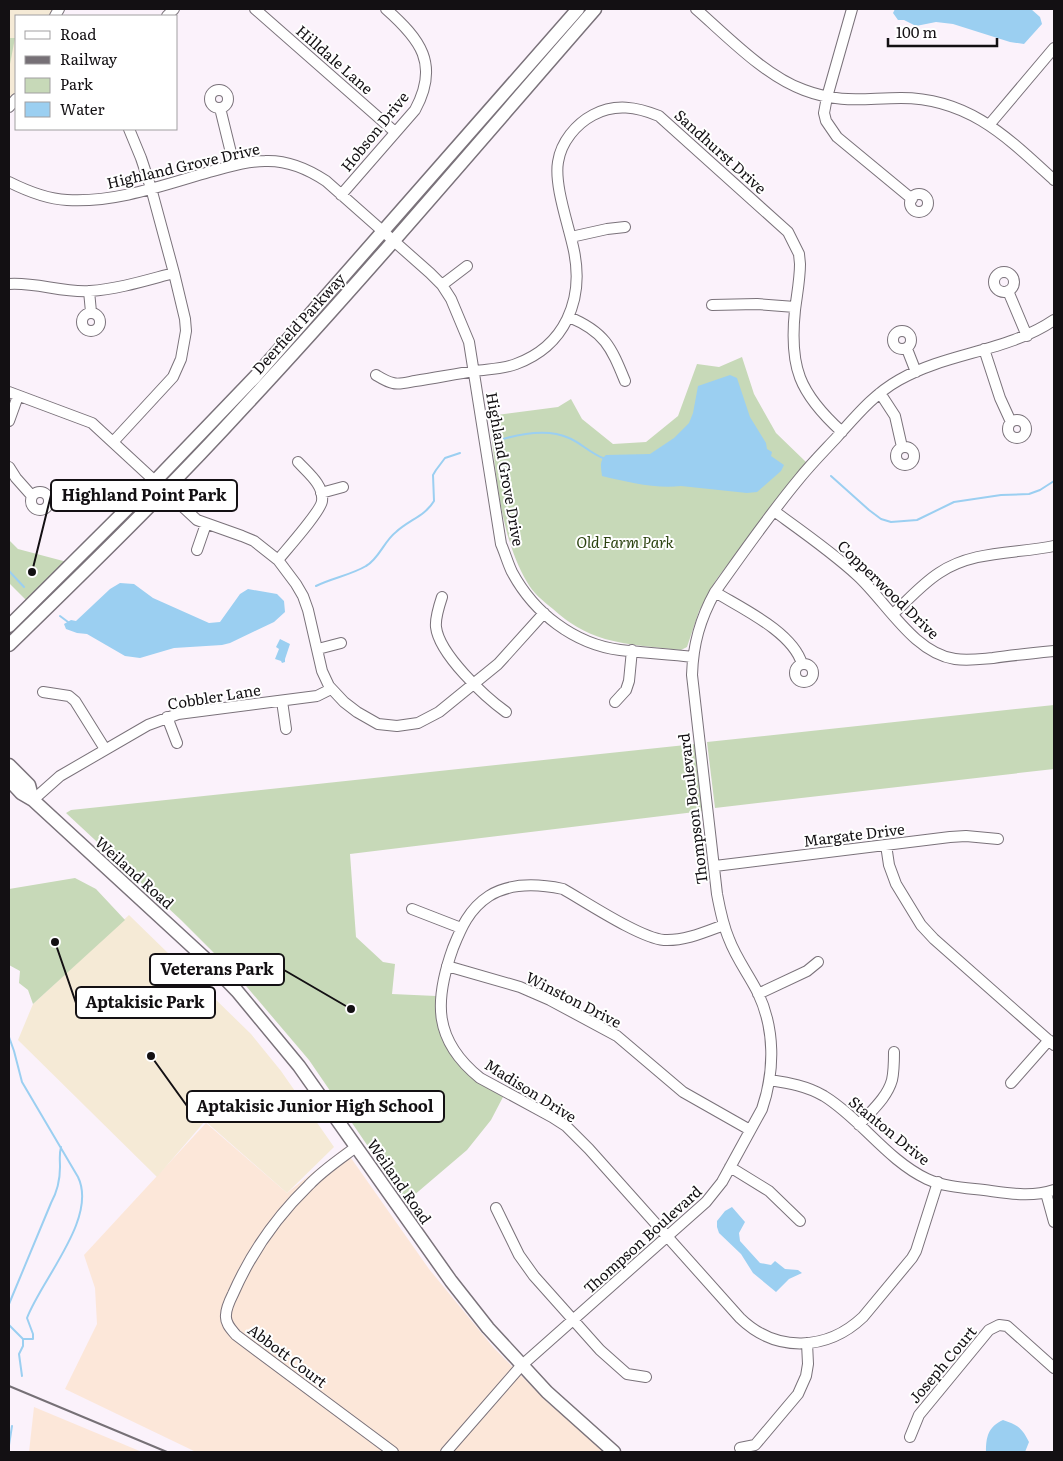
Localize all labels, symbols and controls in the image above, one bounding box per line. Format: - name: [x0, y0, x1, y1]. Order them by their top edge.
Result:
- legend: [15, 15, 178, 130]
- scale bar: [888, 15, 997, 47]
- street label: Hilldale Lane: [291, 19, 379, 99]
- text: 100 m: [896, 20, 937, 43]
- text: Road: [60, 22, 96, 45]
- text: Railway: [60, 47, 118, 70]
- text: Park: [60, 72, 94, 95]
- street label: Hobson Drive: [334, 86, 414, 176]
- text: Water: [60, 97, 105, 120]
- street label: Sandhurst Drive: [670, 103, 772, 199]
- street label: Highland Grove Drive: [104, 136, 262, 194]
- street label: Deerfield Parkway: [246, 267, 350, 379]
- street label: Highland Grove Drive: [481, 390, 531, 548]
- callout: Highland Point Park: [51, 480, 237, 511]
- text: Highland Point Park: [61, 482, 227, 506]
- park label: Old Farm Park: [576, 530, 675, 553]
- street label: Copperwood Drive: [833, 534, 945, 644]
- street label: Cobbler Lane: [166, 677, 262, 715]
- street label: Thompson Boulevard: [671, 732, 713, 886]
- street label: Margate Drive: [802, 816, 906, 852]
- street label: Weiland Road: [90, 830, 180, 914]
- callout: Veterans Park: [150, 954, 284, 985]
- text: Veterans Park: [160, 956, 274, 980]
- street label: Winston Drive: [522, 965, 626, 1033]
- callout: Aptakisic Park: [76, 987, 215, 1018]
- text: Aptakisic Park: [85, 989, 205, 1013]
- street label: Madison Drive: [481, 1053, 582, 1128]
- street label: Stanton Drive: [844, 1090, 936, 1170]
- callout: Aptakisic Junior High School: [187, 1091, 444, 1122]
- text: Aptakisic Junior High School: [196, 1093, 434, 1117]
- street label: Weiland Road: [362, 1134, 438, 1228]
- street label: Thompson Boulevard: [578, 1180, 706, 1298]
- street label: Abbott Court: [244, 1318, 332, 1392]
- street label: Joseph Court: [903, 1320, 981, 1408]

